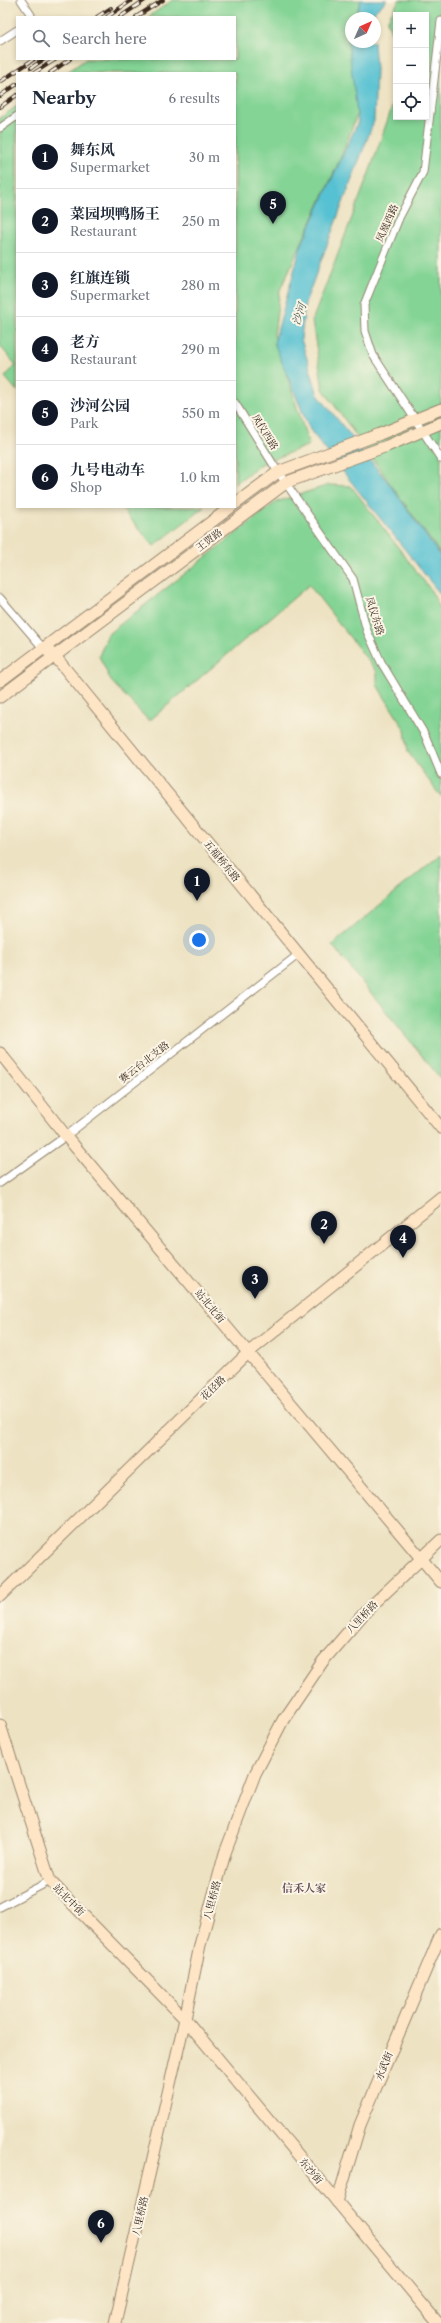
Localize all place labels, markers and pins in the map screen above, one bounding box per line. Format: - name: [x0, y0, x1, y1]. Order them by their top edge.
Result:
- pin: 5: [260, 191, 286, 224]
- pin: 1: [184, 868, 210, 901]
- pin: 2: [311, 1211, 337, 1244]
- pin: 4: [390, 1225, 416, 1258]
- pin: 3: [242, 1266, 268, 1299]
- pin: 6: [88, 2210, 114, 2243]

